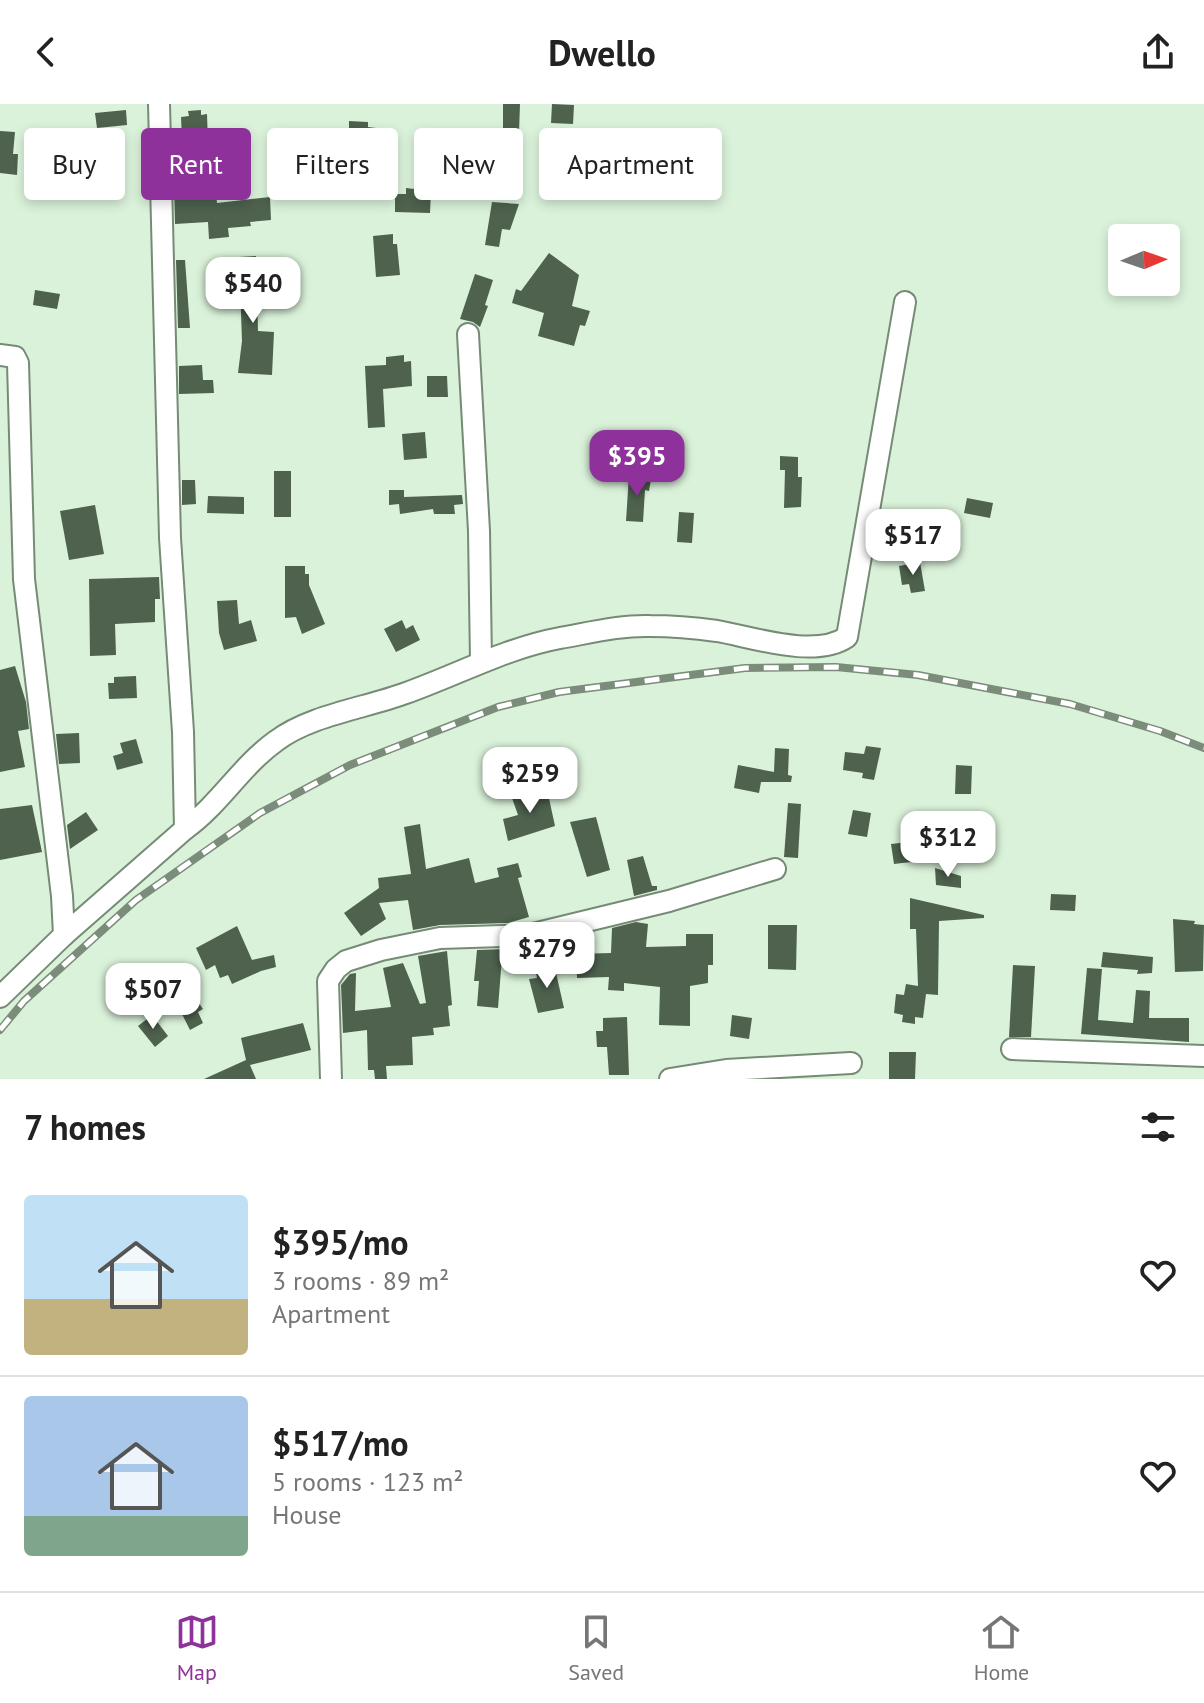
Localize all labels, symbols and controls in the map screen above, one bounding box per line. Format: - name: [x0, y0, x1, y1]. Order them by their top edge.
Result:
- text: Dwello: [548, 29, 656, 76]
- icon: back: [24, 30, 68, 74]
- icon: share: [1136, 30, 1180, 74]
- chip: Buy: [24, 128, 125, 200]
- chip: Rent: [141, 128, 251, 200]
- chip: Filters: [267, 128, 398, 200]
- chip: New: [414, 128, 523, 200]
- chip: Apartment: [539, 128, 722, 200]
- north arrow: [1108, 224, 1180, 296]
- map controls: [1108, 224, 1180, 296]
- pin: $540: [206, 257, 300, 325]
- text: $540: [224, 266, 282, 299]
- pin: $395: [590, 430, 684, 498]
- text: $395: [608, 439, 666, 472]
- pin: $517: [866, 509, 960, 577]
- text: $517: [884, 518, 942, 551]
- pin: $259: [483, 747, 577, 815]
- text: $259: [501, 756, 559, 789]
- pin: $312: [901, 811, 995, 879]
- text: $312: [919, 820, 977, 853]
- pin: $279: [500, 922, 594, 990]
- text: $279: [518, 931, 576, 964]
- pin: $507: [106, 963, 200, 1031]
- text: $507: [124, 972, 182, 1005]
- text: 7 homes: [24, 1105, 146, 1149]
- icon: filters: [1136, 1105, 1180, 1149]
- text: $395/mo: [272, 1220, 409, 1264]
- icon: home: [88, 1227, 184, 1323]
- icon: heart: [1136, 1253, 1180, 1297]
- text: 3 rooms · 89 m²: [272, 1264, 449, 1297]
- text: Apartment: [272, 1297, 390, 1330]
- text: $517/mo: [272, 1421, 409, 1465]
- icon: home: [88, 1428, 184, 1524]
- icon: heart: [1136, 1454, 1180, 1498]
- text: 5 rooms · 123 m²: [272, 1465, 464, 1498]
- text: House: [272, 1498, 342, 1531]
- tab: Map: [175, 1610, 219, 1686]
- tab: Saved: [568, 1610, 624, 1686]
- tab: Home: [974, 1610, 1029, 1686]

